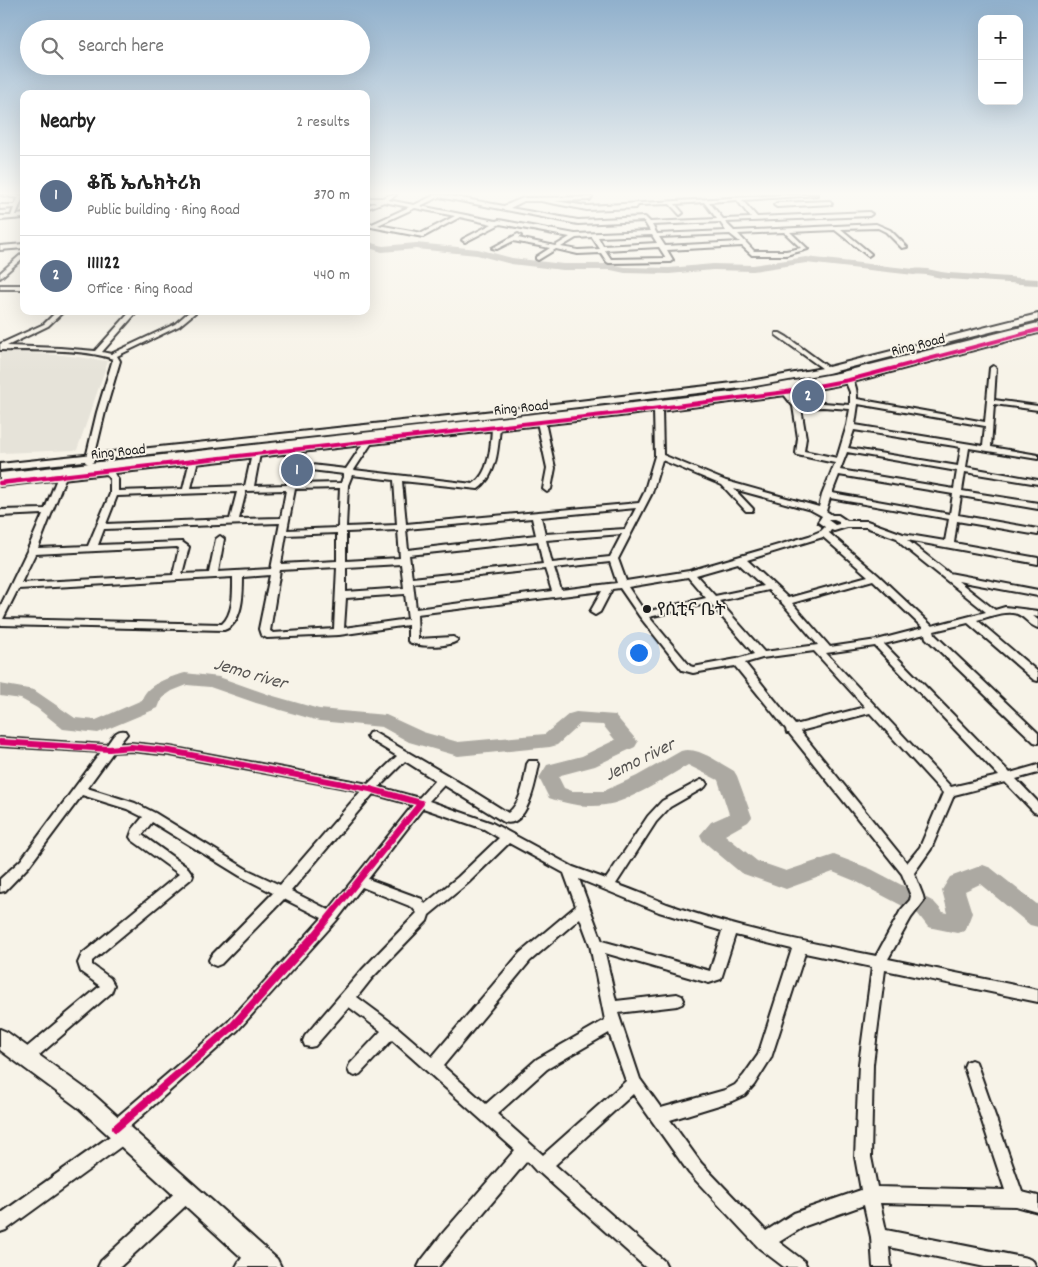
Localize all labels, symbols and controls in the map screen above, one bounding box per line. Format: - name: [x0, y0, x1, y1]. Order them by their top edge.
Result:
- map controls: [978, 15, 1023, 105]
- button: +: [978, 15, 1023, 60]
- search box: [20, 20, 370, 75]
- icon: search: [38, 34, 66, 62]
- text: Search here: [78, 34, 164, 61]
- button: −: [978, 60, 1023, 105]
- text: Nearby: [40, 108, 95, 138]
- text: 2 results: [296, 111, 350, 134]
- text: ቆሼ ኤሌክትሪክ: [87, 172, 202, 199]
- text: 1: [54, 184, 58, 207]
- text: 370 m: [313, 184, 350, 207]
- text: Public building · Ring Road: [87, 199, 240, 222]
- text: 111122: [87, 251, 120, 278]
- text: 2: [53, 264, 60, 287]
- text: 440 m: [313, 264, 350, 287]
- text: Office · Ring Road: [87, 278, 193, 301]
- street label: Ring Road: [889, 329, 948, 363]
- pin: 2: [792, 377, 824, 415]
- street label: Ring Road: [493, 395, 550, 423]
- street label: Ring Road: [90, 439, 147, 467]
- pin: 1: [281, 451, 313, 489]
- place label: የሲቲና ቤት: [657, 599, 726, 624]
- marker: የሲቲና ቤት: [641, 603, 653, 615]
- your location: [626, 640, 652, 666]
- water label: Jemo river: [210, 652, 292, 699]
- water label: Jemo river: [601, 732, 682, 790]

